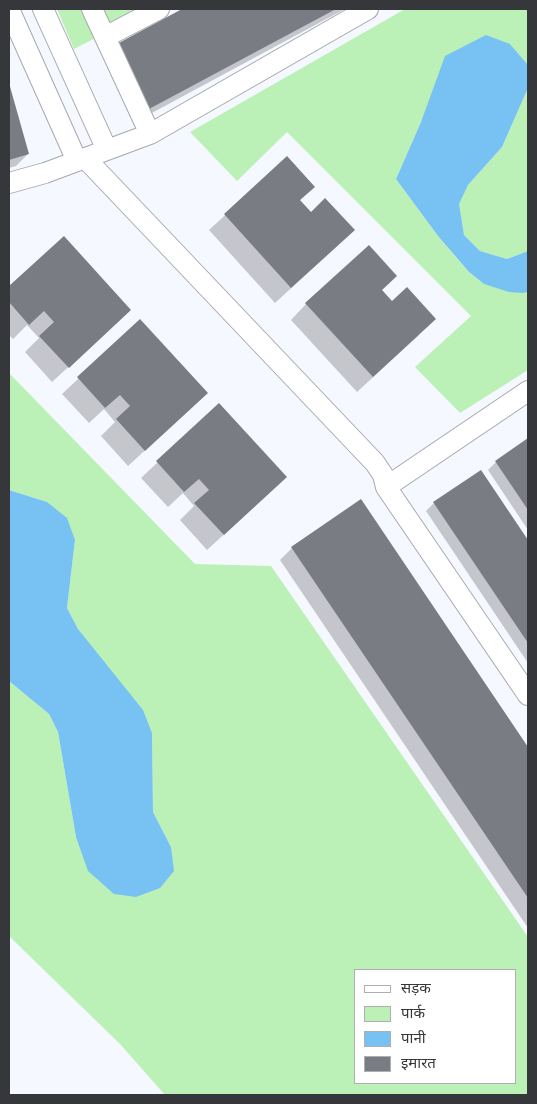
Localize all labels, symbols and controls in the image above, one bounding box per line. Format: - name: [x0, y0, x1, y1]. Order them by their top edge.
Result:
- legend: [354, 969, 517, 1084]
- text: सड़क: [401, 978, 431, 997]
- text: पार्क: [401, 1003, 425, 1022]
- text: पानी: [401, 1028, 426, 1047]
- text: इमारत: [401, 1053, 436, 1072]

